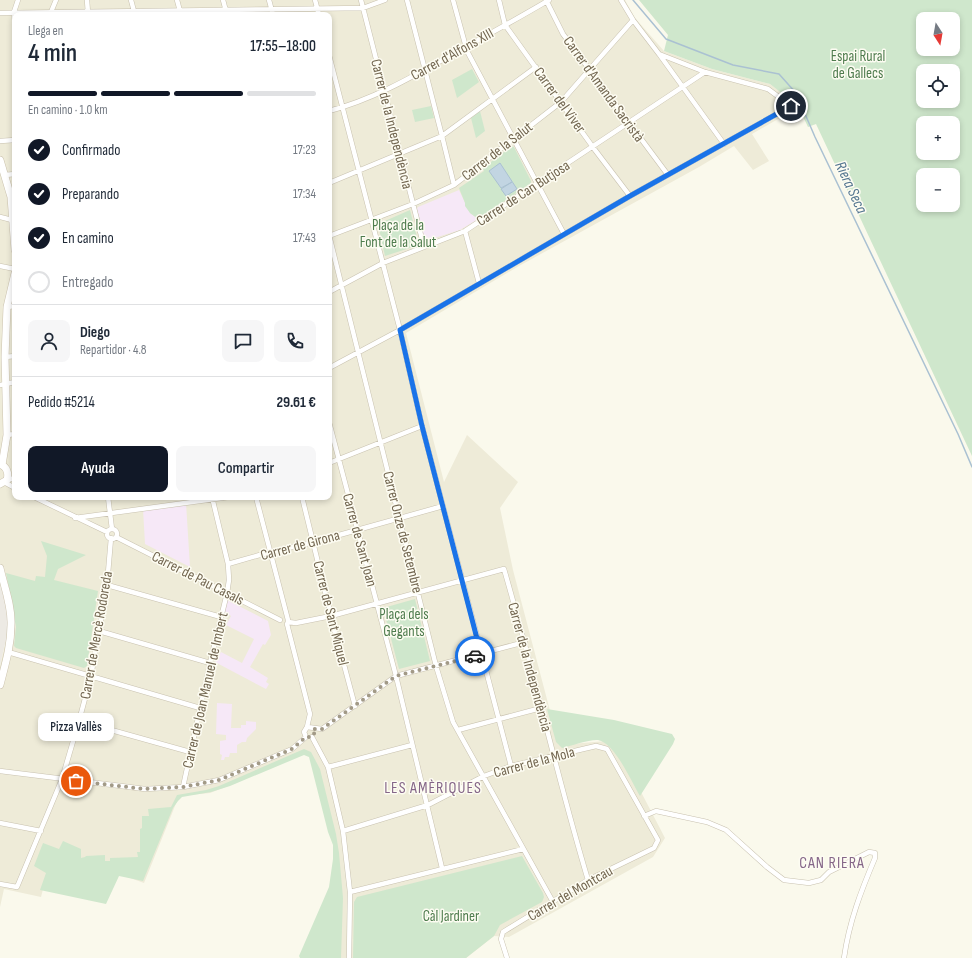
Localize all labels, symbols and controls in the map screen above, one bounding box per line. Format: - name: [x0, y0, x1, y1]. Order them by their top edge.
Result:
- north arrow: [916, 12, 960, 56]
- map controls: [916, 12, 960, 212]
- text: Llega en: [28, 23, 63, 39]
- street label: Carrer d'Alfons XIII: [408, 24, 497, 85]
- street label: Carrer d'Amanda Sacristà: [559, 33, 649, 146]
- text: 17:55–18:00: [250, 37, 316, 56]
- text: 4 min: [28, 38, 77, 69]
- park label: Espai Rural de Gallecs: [831, 47, 885, 83]
- street label: Carrer de la Independència: [366, 57, 417, 191]
- street label: Carrer del Viver: [529, 64, 590, 138]
- button: locate: [916, 64, 960, 108]
- pin: [774, 89, 808, 123]
- icon: home: [780, 95, 802, 117]
- text: En camino · 1.0 km: [28, 102, 108, 118]
- button: +: [916, 116, 960, 160]
- street label: Carrer de la Salut: [458, 117, 537, 185]
- icon: check: [28, 139, 50, 161]
- text: Confirmado: [62, 141, 121, 160]
- text: 17:23: [293, 142, 316, 158]
- street label: Carrer de Can Butjosa: [473, 156, 574, 231]
- water label: Riera Seca: [830, 159, 871, 217]
- button: −: [916, 168, 960, 212]
- icon: check: [28, 183, 50, 205]
- text: Preparando: [62, 185, 119, 204]
- text: 17:34: [293, 186, 316, 202]
- park label: Plaça de la Font de la Salut: [360, 216, 437, 252]
- icon: check: [28, 227, 50, 249]
- text: En camino: [62, 229, 114, 248]
- text: 17:43: [293, 230, 316, 246]
- text: Entregado: [62, 273, 113, 292]
- button: person: [28, 320, 70, 362]
- button: chat: [222, 320, 264, 362]
- button: phone: [274, 320, 316, 362]
- text: Diego: [80, 323, 110, 342]
- text: Repartidor · 4.8: [80, 342, 147, 358]
- text: Pedido #5214: [28, 393, 95, 412]
- text: 29.61 €: [276, 393, 316, 412]
- button: Ayuda: [28, 446, 168, 492]
- button: Compartir: [176, 446, 316, 492]
- street label: Carrer Onze de Setembre: [378, 469, 427, 595]
- street label: Carrer de Sant Joan: [338, 491, 381, 589]
- street label: Carrer de Girona: [258, 526, 342, 565]
- street label: Carrer de Pau Casals: [148, 547, 247, 610]
- street label: Carrer de Sant Miquel: [308, 559, 353, 667]
- street label: Carrer de Mercè Rodoreda: [76, 569, 117, 701]
- street label: Carrer de la Independència: [503, 600, 556, 734]
- park label: Plaça dels Gegants: [379, 605, 429, 641]
- street label: Carrer de Joan Manuel de Imbert: [178, 610, 233, 770]
- courier: [455, 636, 495, 676]
- icon: car: [464, 645, 486, 667]
- callout: Pizza Vallès: [38, 713, 114, 741]
- text: Pizza Vallès: [50, 719, 102, 735]
- street label: Carrer de la Mola: [491, 742, 577, 782]
- pin: [59, 764, 93, 798]
- icon: bag: [65, 770, 87, 792]
- district label: LES AMÈRIQUES: [384, 779, 482, 798]
- district label: CAN RIERA: [799, 854, 865, 873]
- street label: Carrer del Montcau: [524, 861, 616, 925]
- park label: Càl Jardiner: [423, 907, 480, 926]

